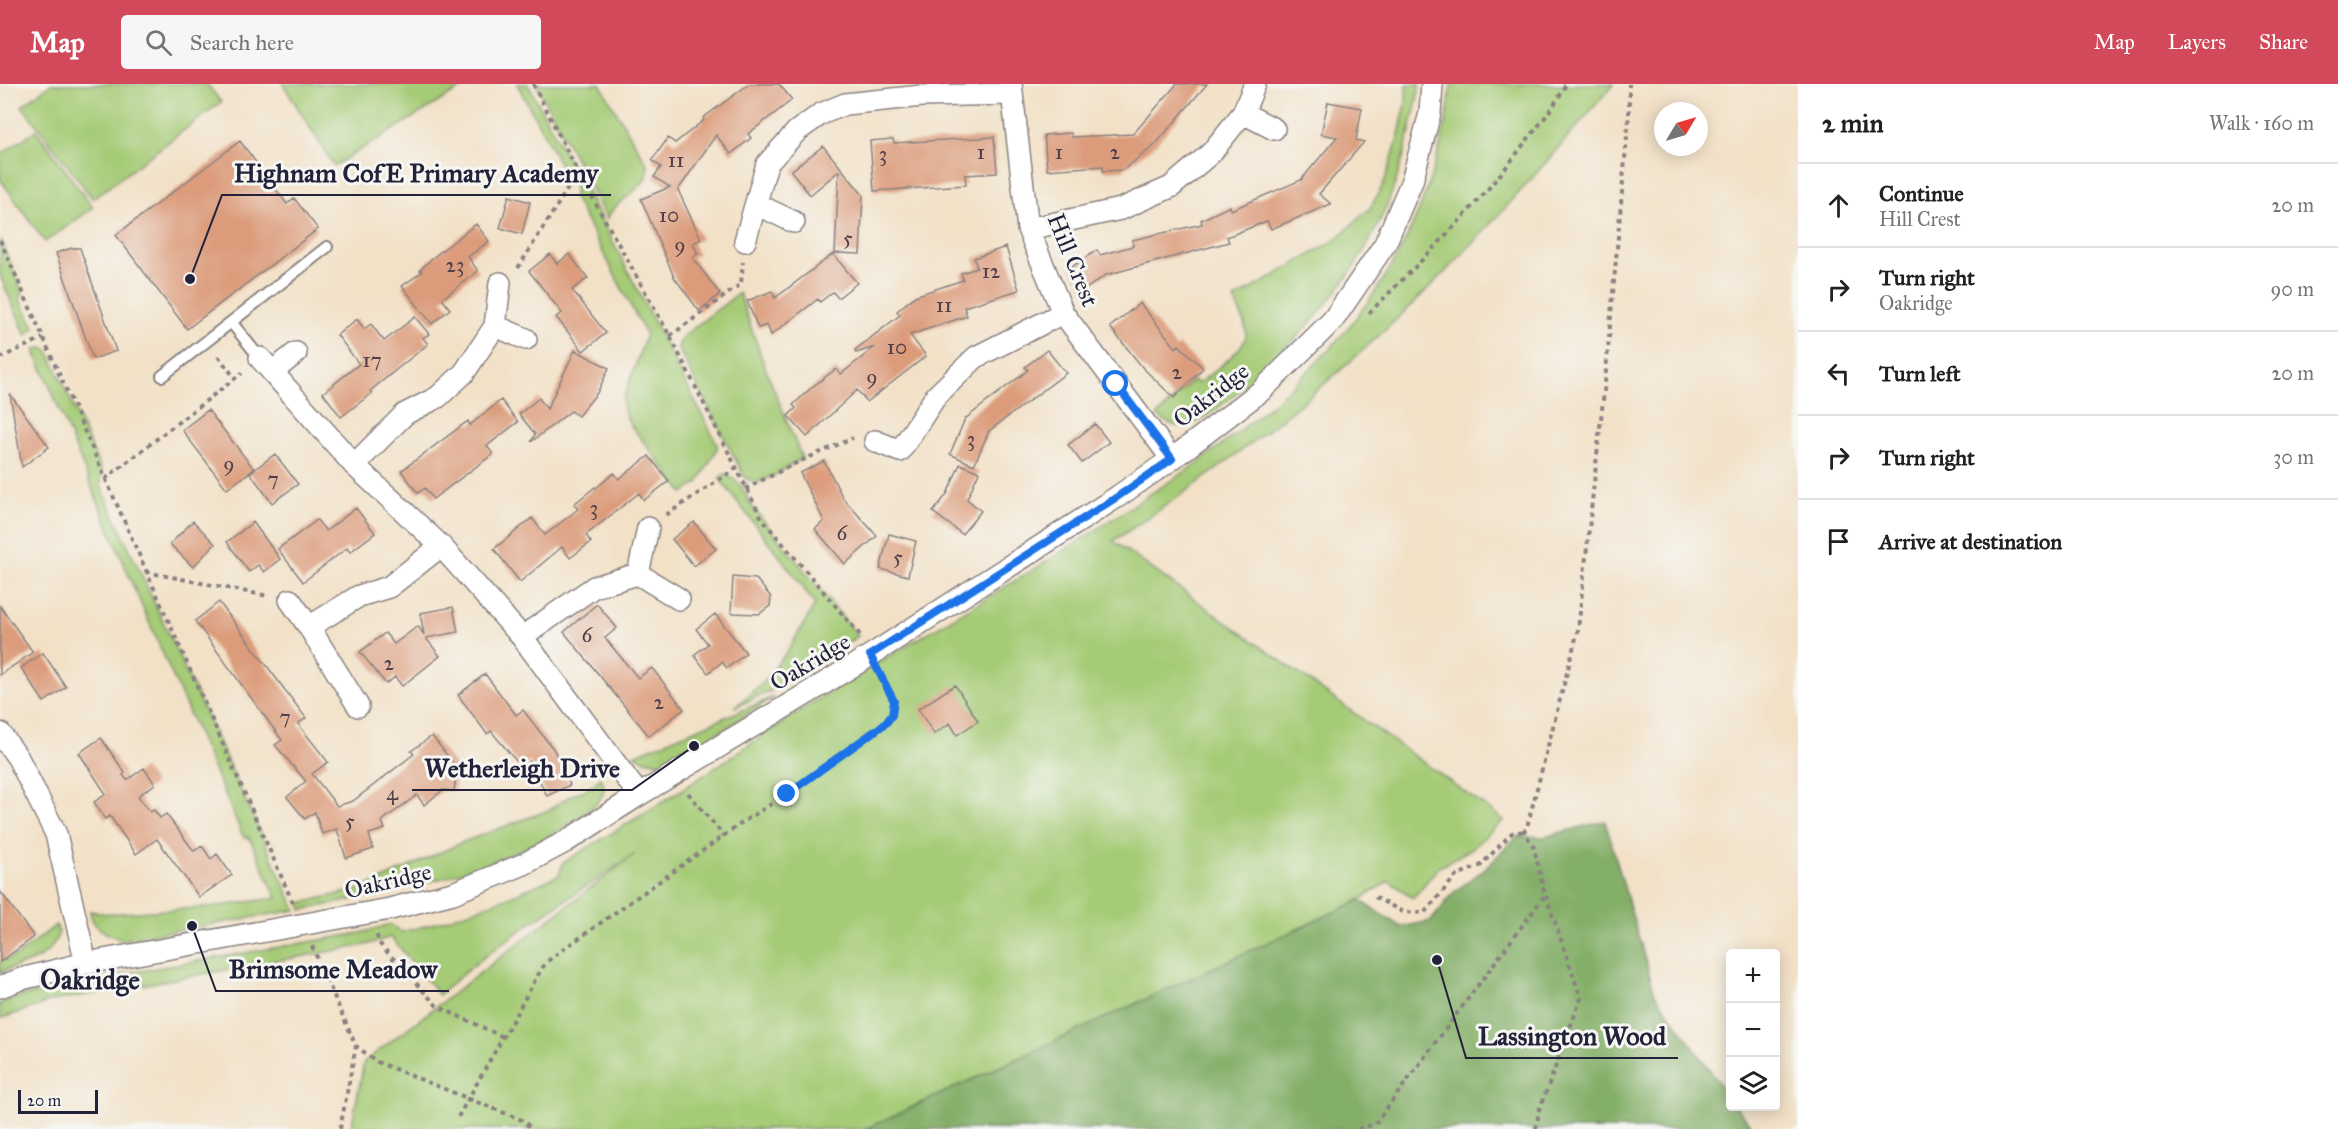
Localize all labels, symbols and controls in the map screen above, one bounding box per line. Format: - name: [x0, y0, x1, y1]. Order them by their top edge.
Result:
- search box: [121, 15, 541, 69]
- text: Map: [30, 25, 85, 60]
- icon: search: [142, 26, 175, 59]
- text: Search here: [190, 29, 294, 56]
- text: Map: [2094, 29, 2135, 55]
- text: Layers: [2168, 29, 2226, 55]
- text: Share: [2259, 29, 2308, 55]
- north arrow: [1654, 102, 1708, 156]
- text: 2 min: [1822, 107, 1883, 139]
- text: Walk · 160 m: [2209, 111, 2314, 135]
- house number: 1: [977, 139, 985, 165]
- house number: 1: [1055, 139, 1063, 165]
- house number: 2: [1110, 139, 1121, 165]
- house number: 3: [879, 141, 887, 167]
- house number: 11: [668, 147, 684, 173]
- callout: Highnam CofE Primary Academy: [222, 151, 611, 195]
- text: Highnam CofE Primary Academy: [234, 157, 600, 190]
- text: Continue: [1879, 180, 1964, 207]
- icon: ahead: [1822, 189, 1855, 222]
- text: 20 m: [2271, 193, 2314, 217]
- house number: 10: [659, 202, 679, 228]
- text: Hill Crest: [1879, 207, 1961, 231]
- street label: Hill Crest: [1041, 209, 1105, 311]
- house number: 5: [843, 225, 853, 251]
- house number: 9: [674, 232, 686, 258]
- house number: 23: [446, 252, 464, 278]
- house number: 12: [982, 258, 1001, 284]
- text: Turn right: [1879, 264, 1975, 291]
- icon: right: [1822, 273, 1855, 306]
- text: 90 m: [2271, 277, 2314, 301]
- text: Oakridge: [1879, 291, 1953, 315]
- house number: 11: [936, 292, 952, 318]
- house number: 10: [887, 334, 907, 360]
- house number: 17: [362, 347, 382, 373]
- street label: Oakridge: [1167, 356, 1255, 434]
- icon: left: [1822, 357, 1855, 390]
- house number: 2: [1172, 359, 1183, 385]
- text: Turn left: [1879, 360, 1961, 387]
- text: 20 m: [2271, 361, 2314, 385]
- house number: 9: [866, 364, 878, 390]
- route start: [1102, 370, 1128, 396]
- house number: 3: [967, 426, 975, 452]
- icon: right: [1822, 441, 1855, 474]
- text: Turn right: [1879, 444, 1975, 471]
- text: 30 m: [2273, 445, 2314, 469]
- house number: 9: [223, 451, 235, 477]
- house number: 7: [267, 466, 279, 492]
- house number: 3: [590, 495, 598, 521]
- house number: 6: [837, 520, 849, 546]
- icon: arrive: [1822, 525, 1855, 558]
- text: Arrive at destination: [1879, 528, 2062, 555]
- house number: 5: [893, 544, 903, 570]
- house number: 6: [582, 622, 594, 648]
- street label: Oakridge: [764, 626, 856, 698]
- house number: 2: [384, 650, 395, 676]
- house number: 2: [654, 689, 665, 715]
- house number: 7: [279, 704, 291, 730]
- callout: Wetherleigh Drive: [412, 746, 632, 790]
- text: Wetherleigh Drive: [424, 752, 620, 785]
- house number: 4: [386, 780, 399, 806]
- route end: [773, 780, 799, 806]
- house number: 5: [345, 808, 355, 834]
- street label: Oakridge: [342, 856, 434, 906]
- callout: Brimsome Meadow: [216, 947, 449, 991]
- map controls: [1726, 949, 1780, 1111]
- button: +: [1726, 949, 1780, 1003]
- text: Brimsome Meadow: [229, 953, 438, 985]
- district label: Oakridge: [40, 963, 140, 997]
- button: −: [1726, 1003, 1780, 1057]
- callout: Lassington Wood: [1466, 1014, 1678, 1058]
- text: Lassington Wood: [1478, 1020, 1667, 1053]
- button: layers: [1726, 1057, 1780, 1111]
- scale bar: [18, 1087, 98, 1114]
- text: 20 m: [27, 1091, 61, 1110]

